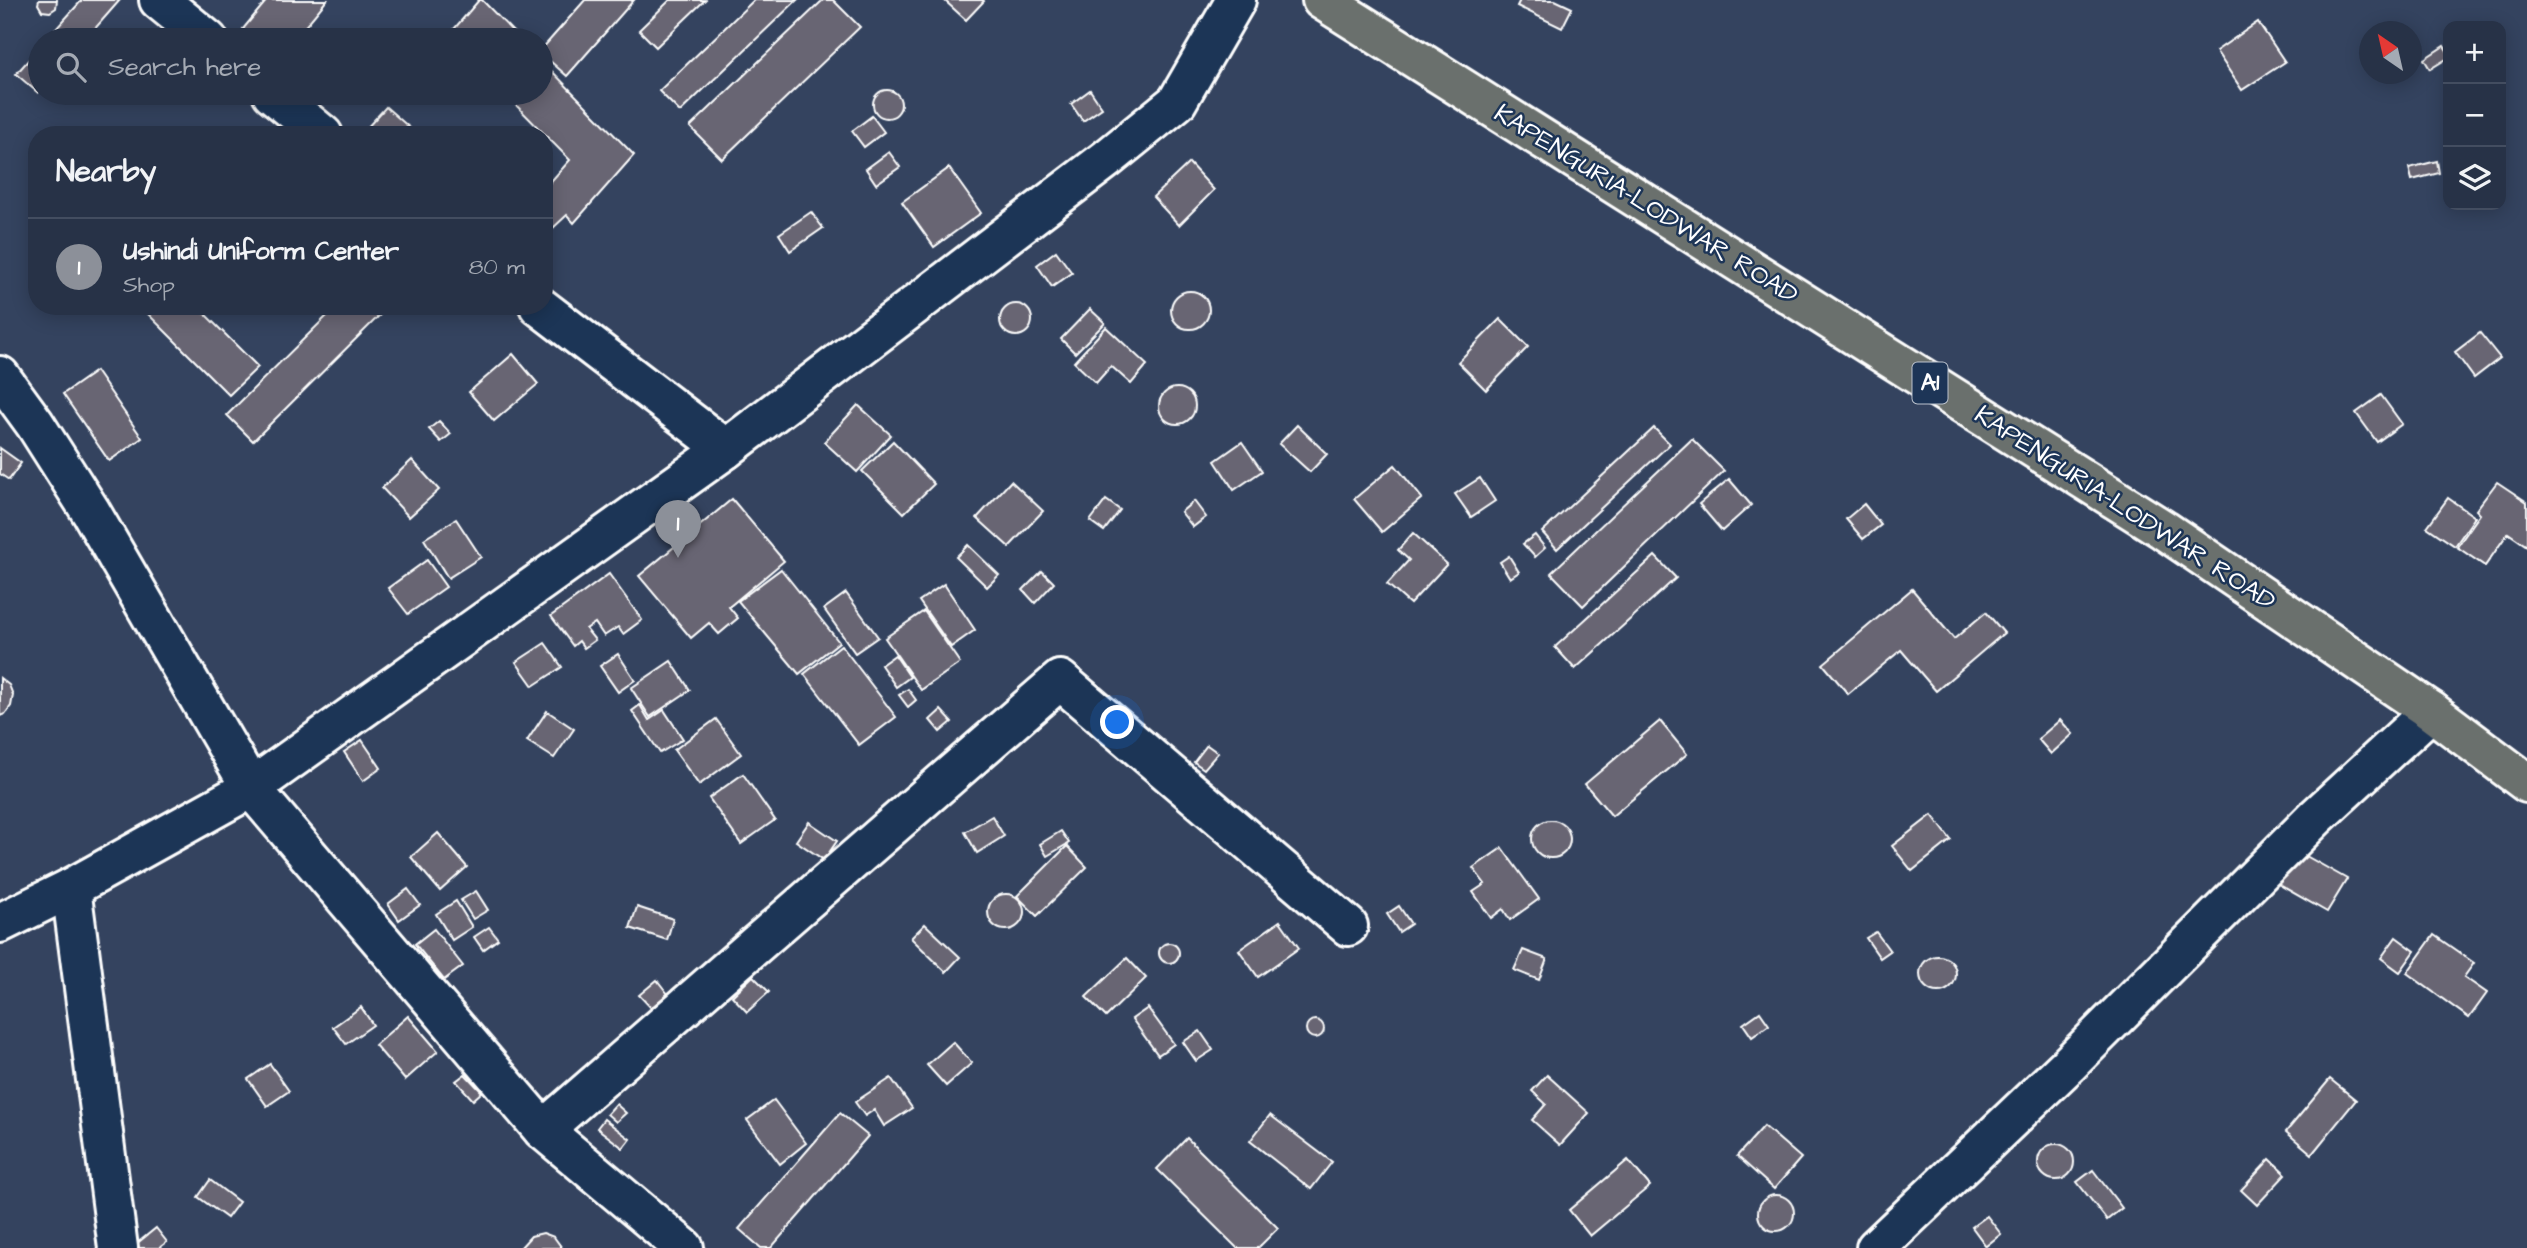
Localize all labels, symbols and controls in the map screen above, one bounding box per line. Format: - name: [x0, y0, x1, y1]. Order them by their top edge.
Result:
- north arrow: [2359, 21, 2422, 84]
- map controls: [2443, 21, 2506, 210]
- button: +: [2443, 21, 2506, 84]
- search box: [28, 28, 553, 105]
- icon: search: [52, 48, 90, 86]
- text: Search here: [108, 49, 261, 85]
- button: −: [2443, 84, 2506, 147]
- street label: KAPENGURIA-LODWAR ROAD: [1487, 95, 1805, 313]
- button: layers: [2443, 147, 2506, 210]
- text: Nearby: [56, 151, 156, 193]
- text: Ushindi Uniform Center: [123, 233, 399, 269]
- text: 1: [78, 251, 80, 283]
- text: 80 m: [468, 251, 525, 283]
- text: Shop: [123, 269, 175, 301]
- road number: A1: [1912, 362, 1948, 404]
- street label: KAPENGURIA-LODWAR ROAD: [1967, 397, 2283, 619]
- pin: 1: [655, 500, 701, 558]
- your location: [1100, 705, 1134, 739]

